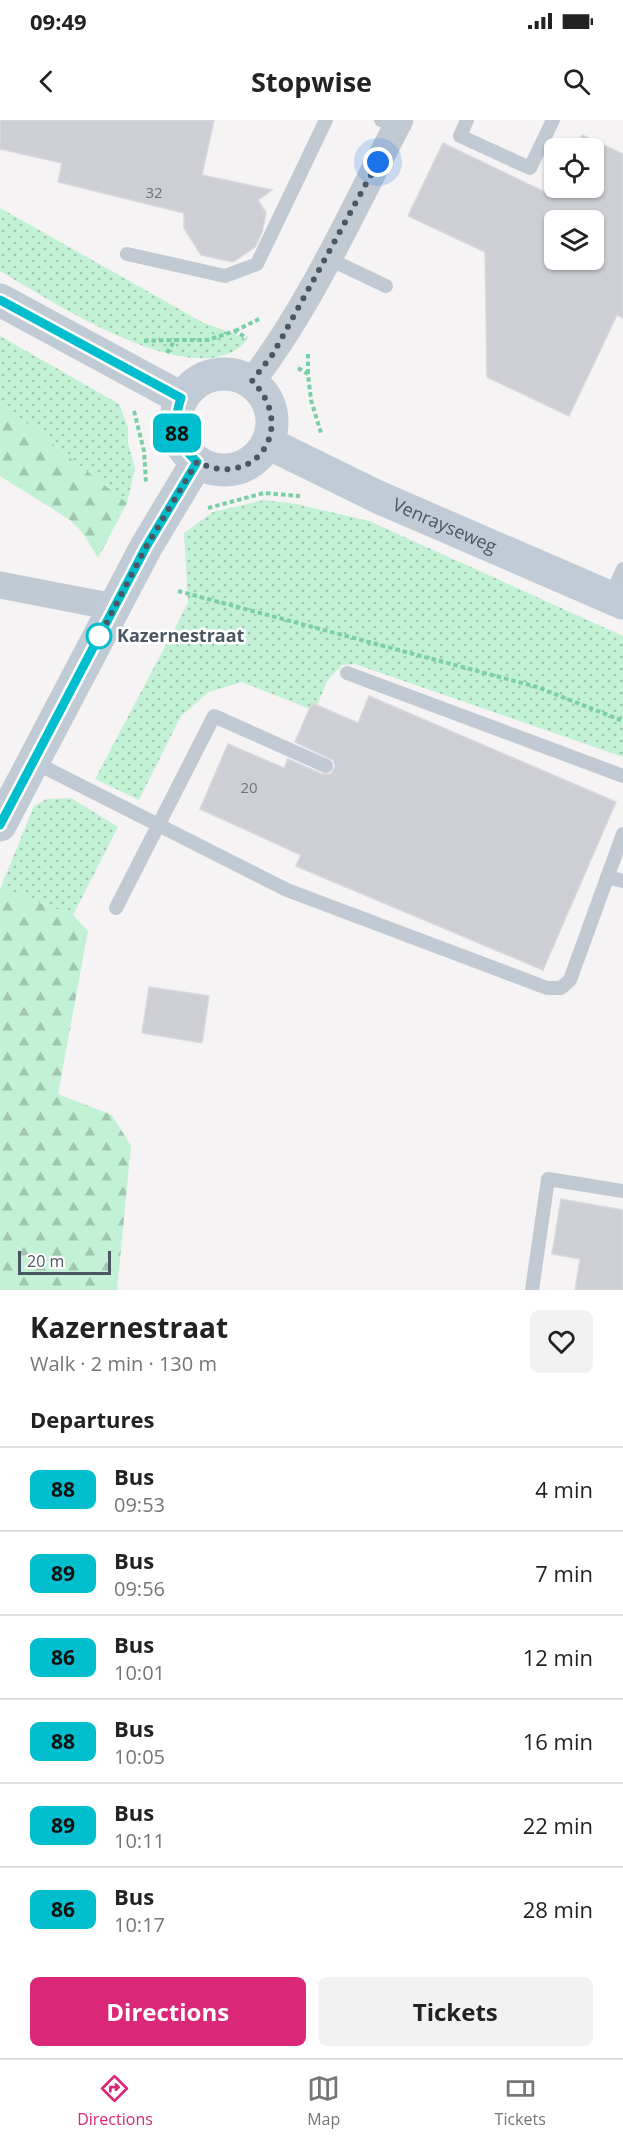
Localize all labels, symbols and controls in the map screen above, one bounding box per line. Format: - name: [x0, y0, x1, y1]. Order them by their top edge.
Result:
- text: 09:49: [30, 6, 87, 36]
- text: Stopwise: [251, 63, 372, 100]
- icon: back: [30, 65, 63, 98]
- icon: search: [560, 65, 593, 98]
- map controls: [544, 138, 604, 270]
- button: locate: [544, 138, 604, 198]
- your location: [363, 147, 393, 177]
- house number: 32: [145, 182, 163, 202]
- button: layers: [544, 210, 604, 270]
- line badge: 88: [150, 414, 204, 452]
- text: 88: [165, 419, 189, 447]
- street label: Venrayseweg: [389, 492, 501, 558]
- marker: Kazernestraat: [86, 623, 112, 649]
- place label: Kazernestraat: [117, 623, 245, 647]
- house number: 20: [240, 777, 258, 797]
- scale bar: [18, 1248, 111, 1276]
- text: 20 m: [27, 1250, 64, 1272]
- text: Kazernestraat: [30, 1308, 228, 1346]
- button: heart: [530, 1310, 593, 1373]
- text: Walk · 2 min · 130 m: [30, 1350, 217, 1377]
- text: Departures: [30, 1404, 154, 1434]
- text: Bus: [114, 1461, 154, 1491]
- text: 4 min: [535, 1474, 593, 1504]
- text: 88: [51, 1475, 75, 1503]
- text: 09:53: [114, 1491, 165, 1518]
- text: Bus: [114, 1545, 154, 1575]
- text: 7 min: [535, 1558, 593, 1588]
- text: 89: [51, 1559, 75, 1587]
- text: 09:56: [114, 1575, 165, 1602]
- text: Bus: [114, 1629, 154, 1659]
- text: 12 min: [523, 1642, 593, 1672]
- text: 86: [51, 1643, 75, 1671]
- text: 10:01: [114, 1659, 165, 1686]
- text: Bus: [114, 1713, 154, 1743]
- text: 16 min: [523, 1726, 593, 1756]
- text: 88: [51, 1727, 75, 1755]
- text: 10:05: [114, 1743, 165, 1770]
- text: Bus: [114, 1797, 154, 1827]
- text: 22 min: [523, 1810, 593, 1840]
- text: 89: [51, 1811, 75, 1839]
- text: 10:11: [114, 1827, 165, 1854]
- text: Bus: [114, 1881, 154, 1911]
- text: 28 min: [523, 1894, 593, 1924]
- text: 86: [51, 1895, 75, 1923]
- text: 10:17: [114, 1911, 165, 1938]
- button: Directions: [30, 1977, 306, 2046]
- button: Tickets: [318, 1977, 593, 2046]
- tab: Directions: [77, 2072, 153, 2130]
- tab: Map: [307, 2072, 340, 2130]
- tab: Tickets: [495, 2072, 546, 2130]

